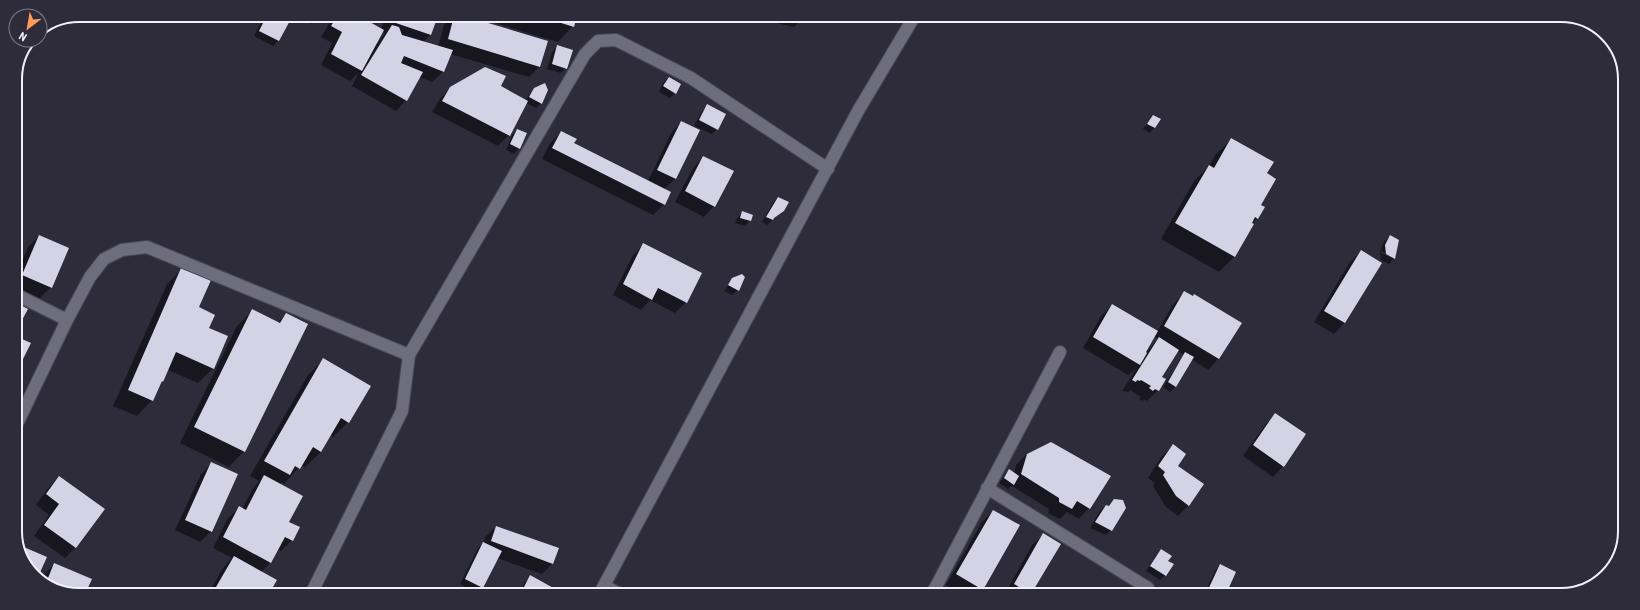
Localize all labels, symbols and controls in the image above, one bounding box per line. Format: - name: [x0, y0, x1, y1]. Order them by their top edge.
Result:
- north arrow: [8, 8, 48, 48]
- text: N: [17, 29, 29, 43]

